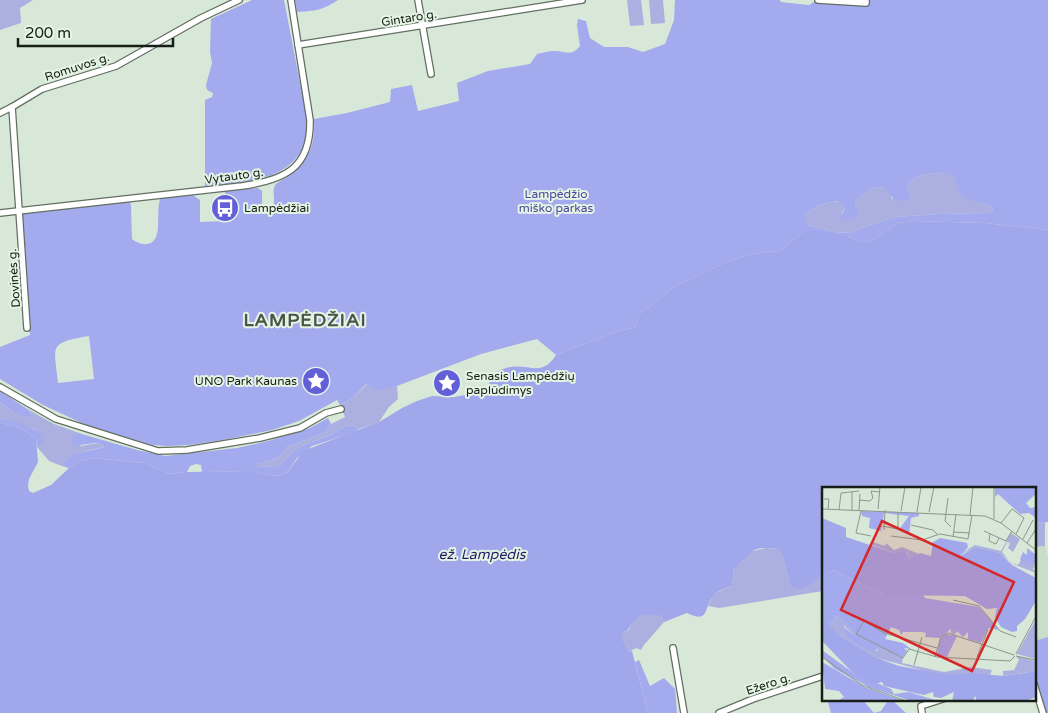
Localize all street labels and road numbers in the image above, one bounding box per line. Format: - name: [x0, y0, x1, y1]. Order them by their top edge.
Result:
- street label: Gintaro g.: [380, 7, 438, 29]
- street label: Romuvos g.: [43, 50, 111, 84]
- street label: Vytauto g.: [204, 165, 264, 187]
- street label: Dovinės g.: [5, 248, 23, 308]
- street label: Ežero g.: [744, 670, 792, 698]

